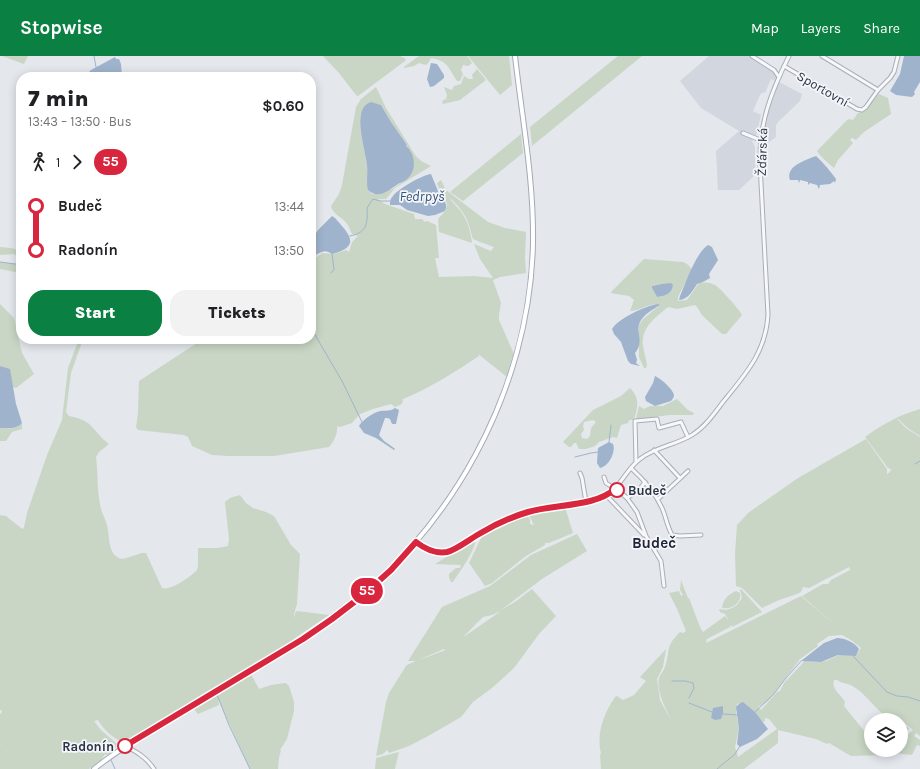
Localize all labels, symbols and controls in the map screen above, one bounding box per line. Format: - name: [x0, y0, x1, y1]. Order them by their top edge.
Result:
- text: Stopwise: [20, 17, 103, 39]
- text: Map: [751, 20, 779, 37]
- text: Layers: [801, 20, 841, 37]
- text: Share: [863, 20, 900, 37]
- street label: Sportovní: [794, 68, 852, 110]
- text: 7 min: [28, 86, 89, 112]
- text: $0.60: [262, 97, 304, 115]
- text: 13:43 – 13:50 · Bus: [28, 114, 132, 129]
- street label: Žďárská: [753, 127, 770, 177]
- icon: walk: [28, 151, 50, 173]
- icon: forward: [66, 151, 88, 173]
- text: 55: [102, 153, 119, 170]
- text: 1: [56, 155, 60, 170]
- water label: Fedrpyš: [399, 188, 445, 205]
- text: Budeč: [58, 197, 102, 215]
- text: 13:44: [275, 199, 304, 214]
- text: Radonín: [58, 241, 118, 259]
- text: 13:50: [274, 243, 304, 258]
- button: Start: [28, 290, 162, 336]
- button: Tickets: [170, 290, 304, 336]
- marker: Budeč: [609, 482, 625, 498]
- place label: Budeč: [628, 483, 666, 498]
- district label: Budeč: [632, 534, 676, 552]
- line badge: 55: [349, 578, 385, 604]
- text: 55: [359, 582, 375, 599]
- map controls: [864, 713, 908, 757]
- button: layers: [864, 713, 908, 757]
- marker: Radonín: [117, 738, 133, 754]
- place label: Radonín: [62, 739, 114, 754]

